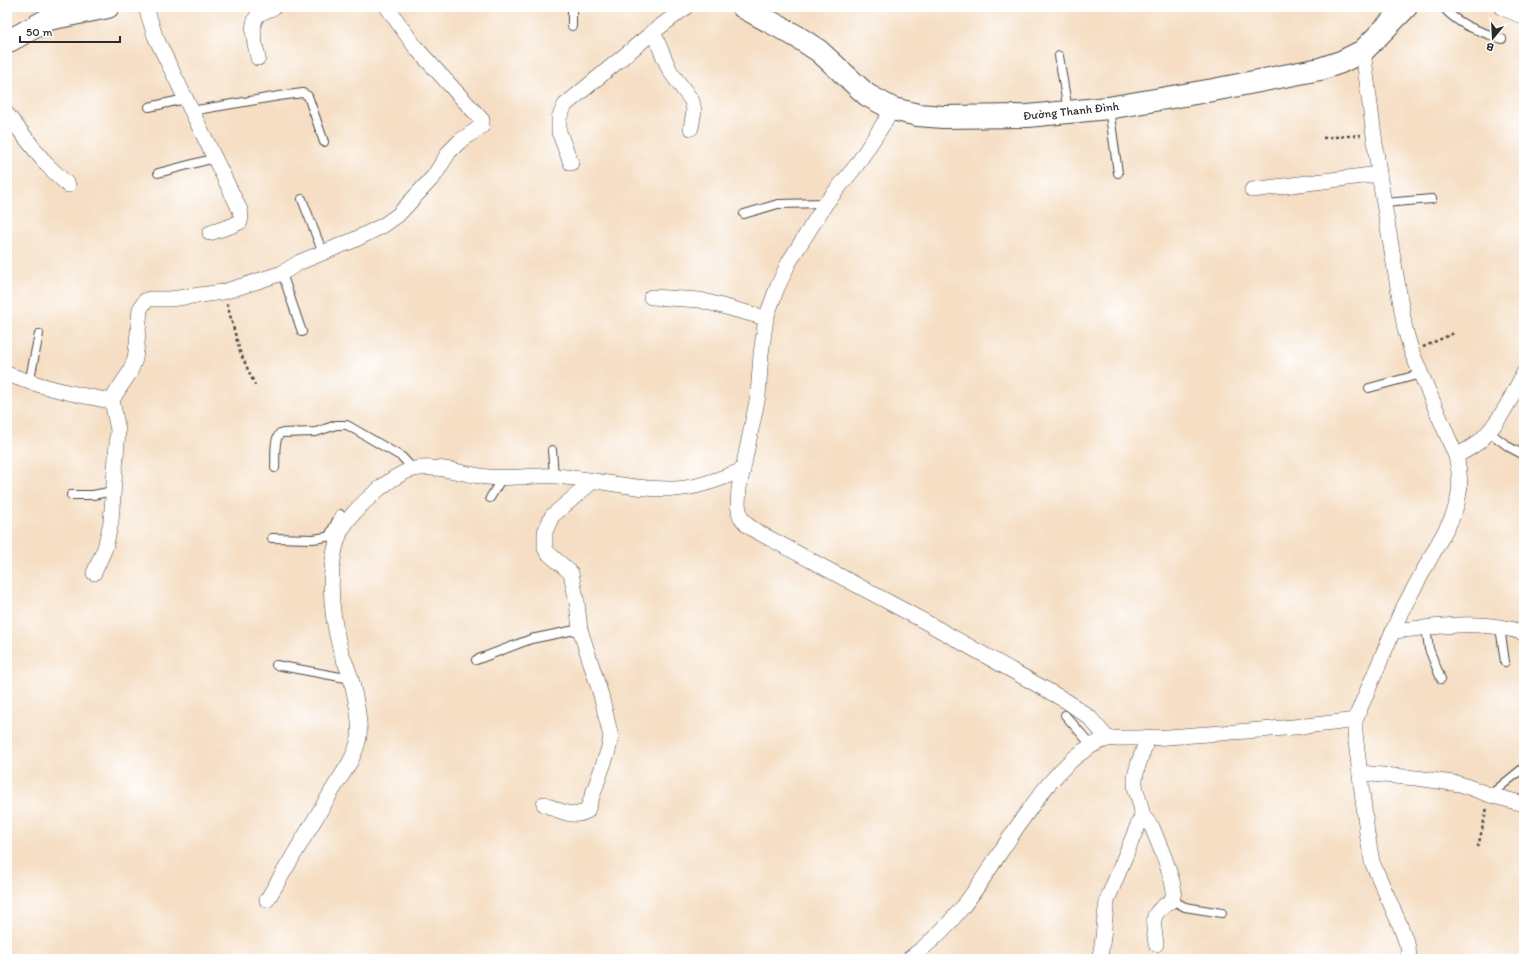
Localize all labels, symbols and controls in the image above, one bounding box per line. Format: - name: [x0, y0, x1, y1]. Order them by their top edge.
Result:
- scale bar: [20, 18, 120, 44]
- north arrow: [1473, 18, 1513, 58]
- text: 50 m: [26, 25, 52, 39]
- text: B: [1485, 40, 1495, 54]
- street label: Đường Thanh Đình: [1022, 99, 1120, 123]

